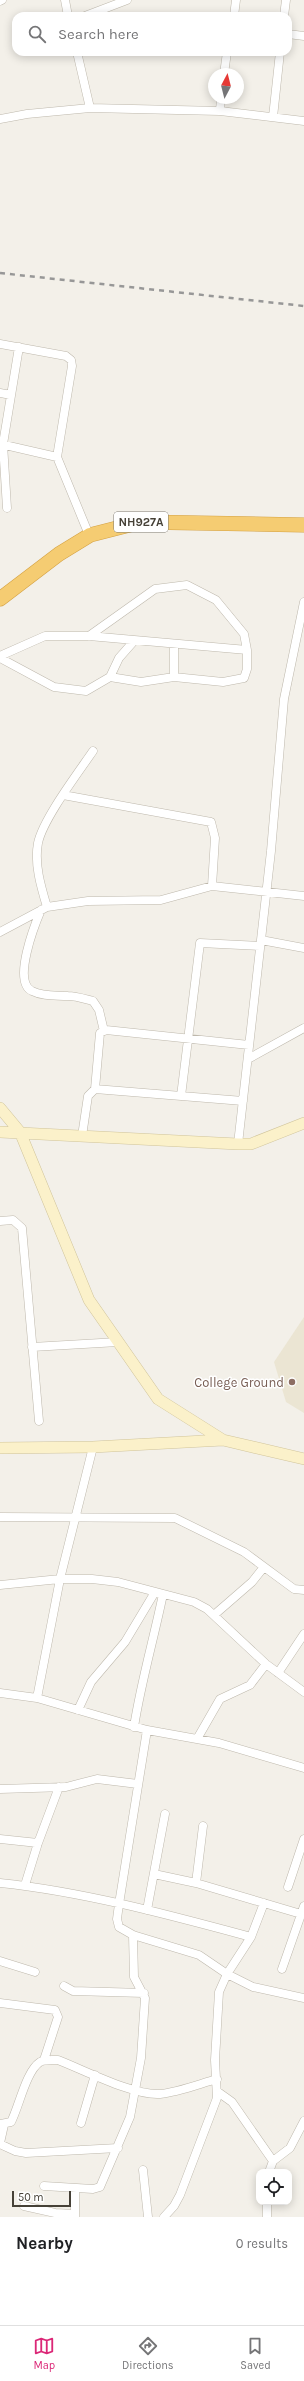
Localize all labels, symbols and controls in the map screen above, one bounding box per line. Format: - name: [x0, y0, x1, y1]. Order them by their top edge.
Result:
- search box: [12, 12, 292, 56]
- icon: search: [26, 23, 48, 45]
- text: Search here: [58, 25, 139, 43]
- north arrow: [208, 68, 244, 104]
- road number: NH927A: [114, 512, 168, 532]
- place label: College Ground: [194, 1375, 284, 1390]
- marker: College Ground: [287, 1377, 297, 1387]
- map controls: [256, 2169, 292, 2205]
- button: locate: [256, 2169, 292, 2205]
- scale bar: [12, 2189, 71, 2208]
- text: 50 m: [18, 2191, 44, 2204]
- text: Nearby: [16, 2233, 73, 2253]
- text: 0 results: [236, 2236, 288, 2251]
- tab: Map: [33, 2335, 55, 2372]
- tab: Directions: [122, 2335, 174, 2372]
- tab: Saved: [240, 2335, 271, 2372]

